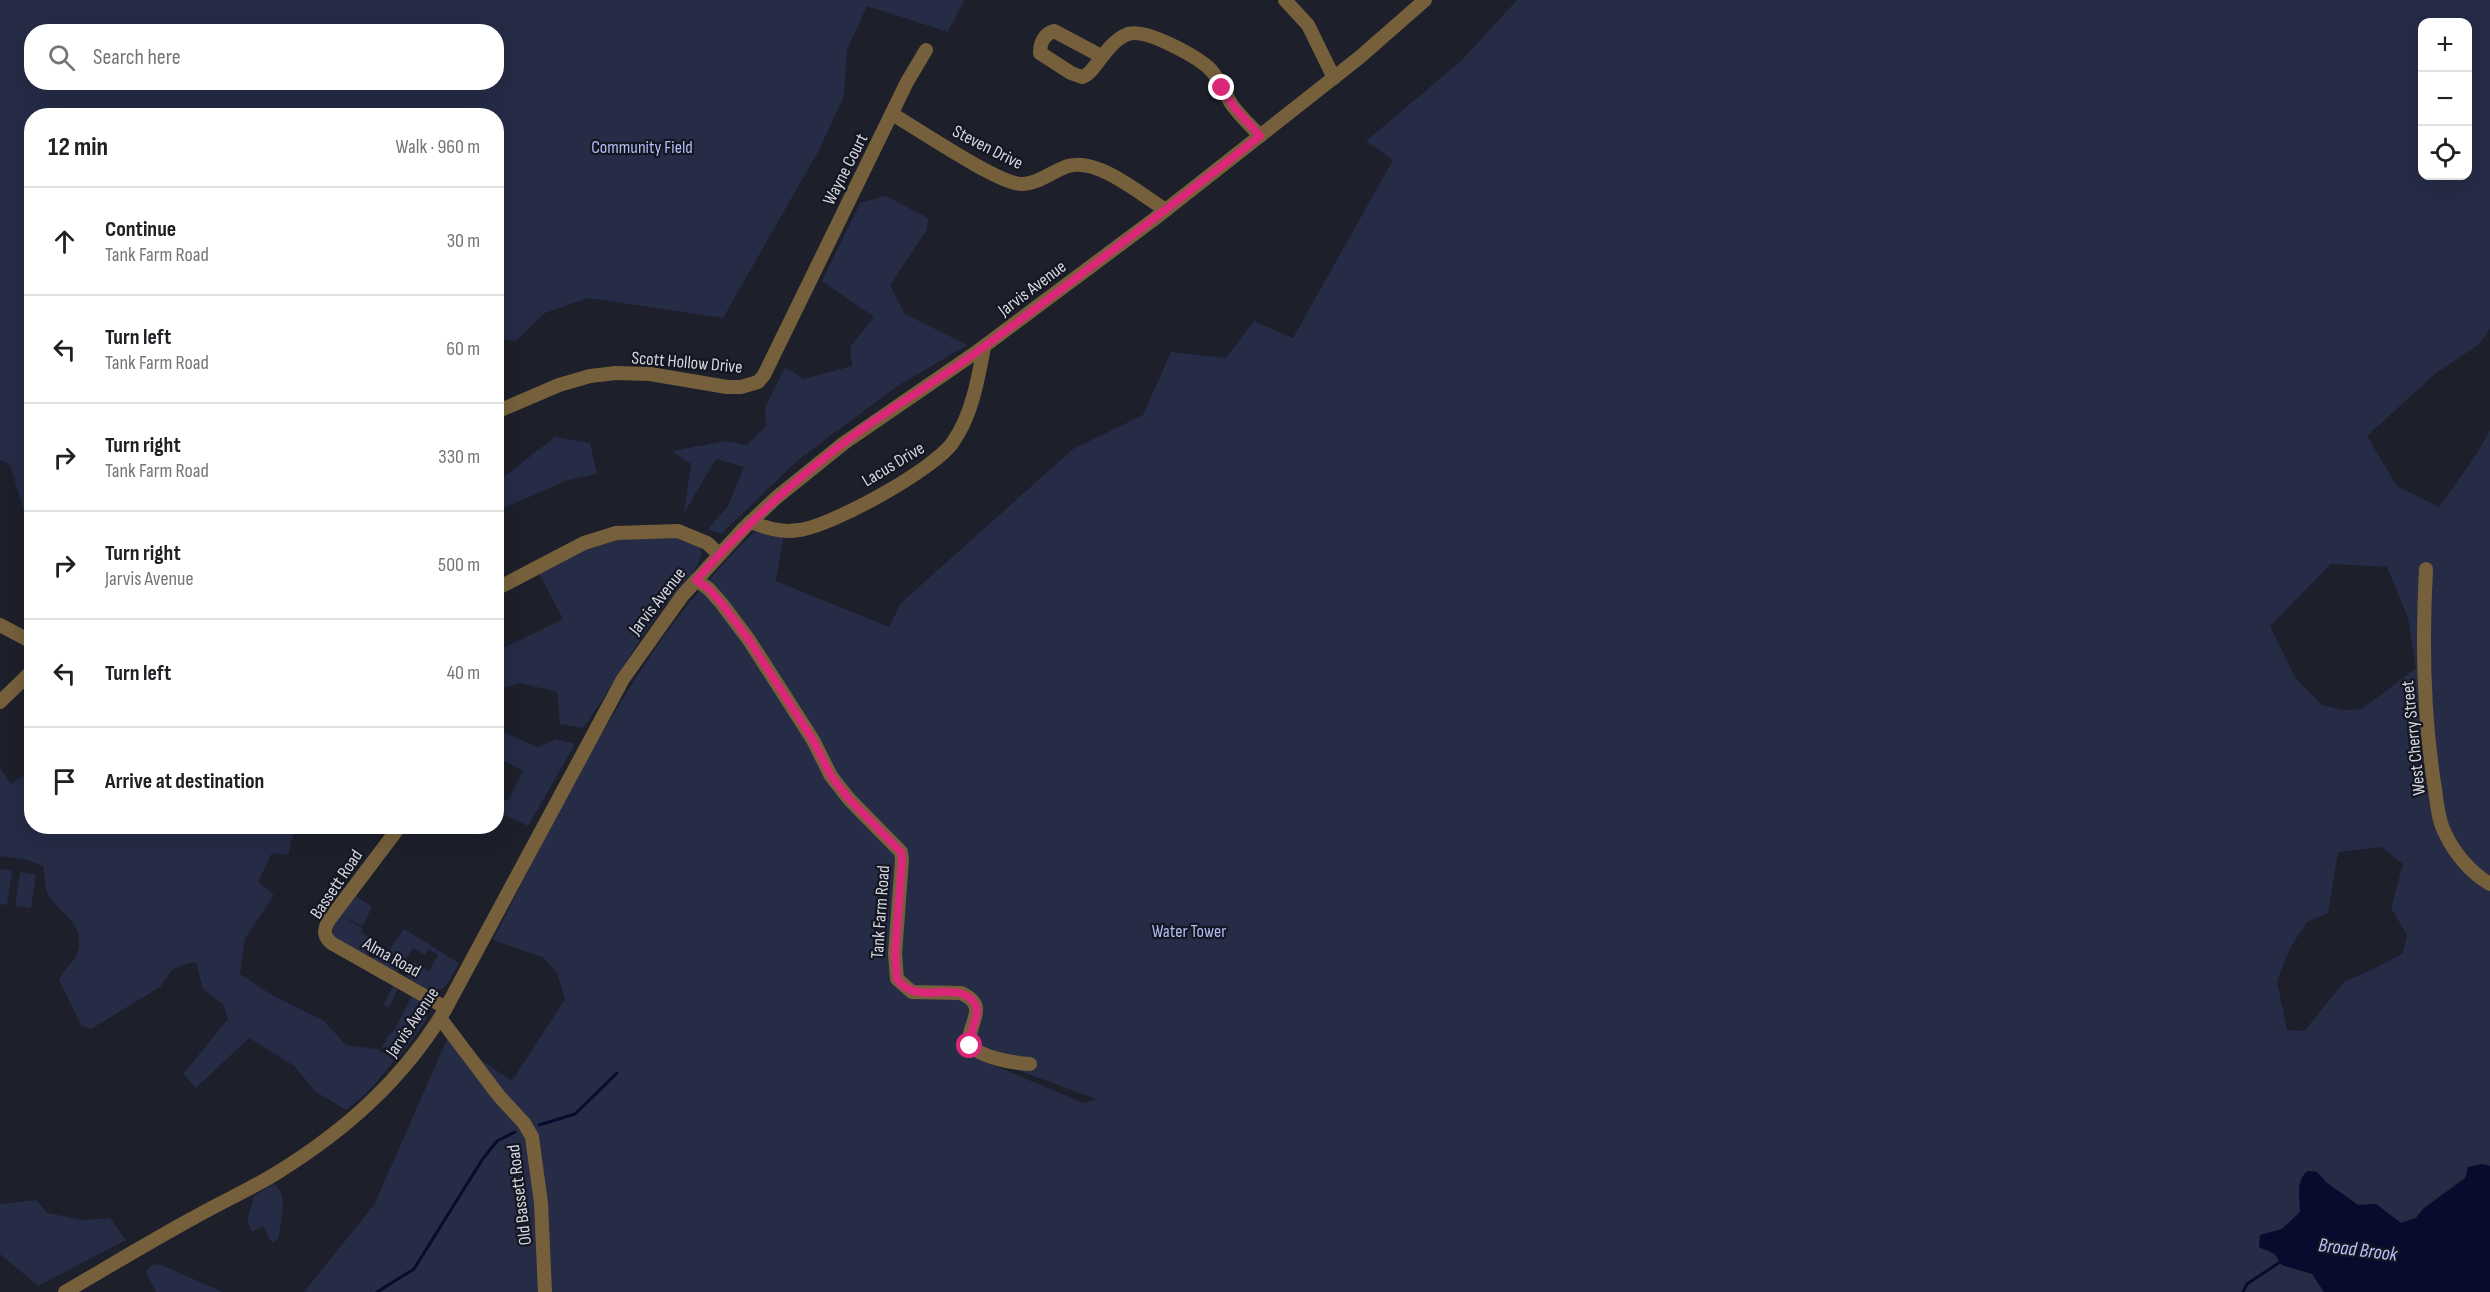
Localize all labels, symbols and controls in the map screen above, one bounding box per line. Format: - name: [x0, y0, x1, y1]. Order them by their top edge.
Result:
- map controls: [2418, 18, 2472, 180]
- button: +: [2418, 18, 2472, 72]
- search box: [24, 24, 504, 90]
- icon: search: [45, 41, 78, 74]
- text: Search here: [93, 44, 180, 71]
- button: −: [2418, 72, 2472, 126]
- route end: [1208, 74, 1234, 100]
- street label: Steven Drive: [949, 121, 1026, 174]
- button: locate: [2418, 126, 2472, 180]
- street label: Wayne Court: [819, 130, 873, 208]
- text: 12 min: [48, 132, 108, 163]
- text: Walk · 960 m: [396, 135, 480, 159]
- park label: Community Field: [591, 137, 693, 158]
- text: Continue: [105, 216, 176, 243]
- icon: ahead: [48, 225, 81, 258]
- text: 30 m: [447, 229, 480, 253]
- text: Tank Farm Road: [105, 243, 209, 267]
- street label: Jarvis Avenue: [993, 256, 1070, 321]
- text: Turn left: [105, 324, 171, 351]
- icon: left: [48, 333, 81, 366]
- text: 60 m: [446, 337, 480, 361]
- street label: Scott Hollow Drive: [631, 347, 743, 378]
- text: Tank Farm Road: [105, 351, 209, 375]
- text: Turn right: [105, 432, 181, 459]
- street label: Lacus Drive: [858, 438, 928, 491]
- icon: right: [48, 441, 81, 474]
- text: 330 m: [438, 445, 480, 469]
- text: Tank Farm Road: [105, 459, 209, 483]
- text: Turn right: [105, 540, 181, 567]
- icon: right: [48, 549, 81, 582]
- text: 500 m: [438, 553, 480, 577]
- street label: Jarvis Avenue: [624, 563, 690, 640]
- text: Jarvis Avenue: [105, 567, 193, 591]
- icon: left: [48, 657, 81, 690]
- text: Turn left: [105, 660, 171, 687]
- text: 40 m: [447, 661, 480, 685]
- street label: West Cherry Street: [2397, 679, 2430, 796]
- icon: arrive: [48, 765, 81, 798]
- text: Arrive at destination: [105, 768, 264, 795]
- street label: Bassett Road: [306, 846, 367, 923]
- street label: Tank Farm Road: [867, 865, 894, 959]
- park label: Water Tower: [1152, 921, 1226, 942]
- street label: Alma Road: [358, 933, 424, 982]
- street label: Jarvis Avenue: [381, 983, 443, 1062]
- route start: [956, 1032, 982, 1058]
- street label: Old Bassett Road: [503, 1143, 536, 1246]
- water label: Broad Brook: [2317, 1233, 2399, 1267]

